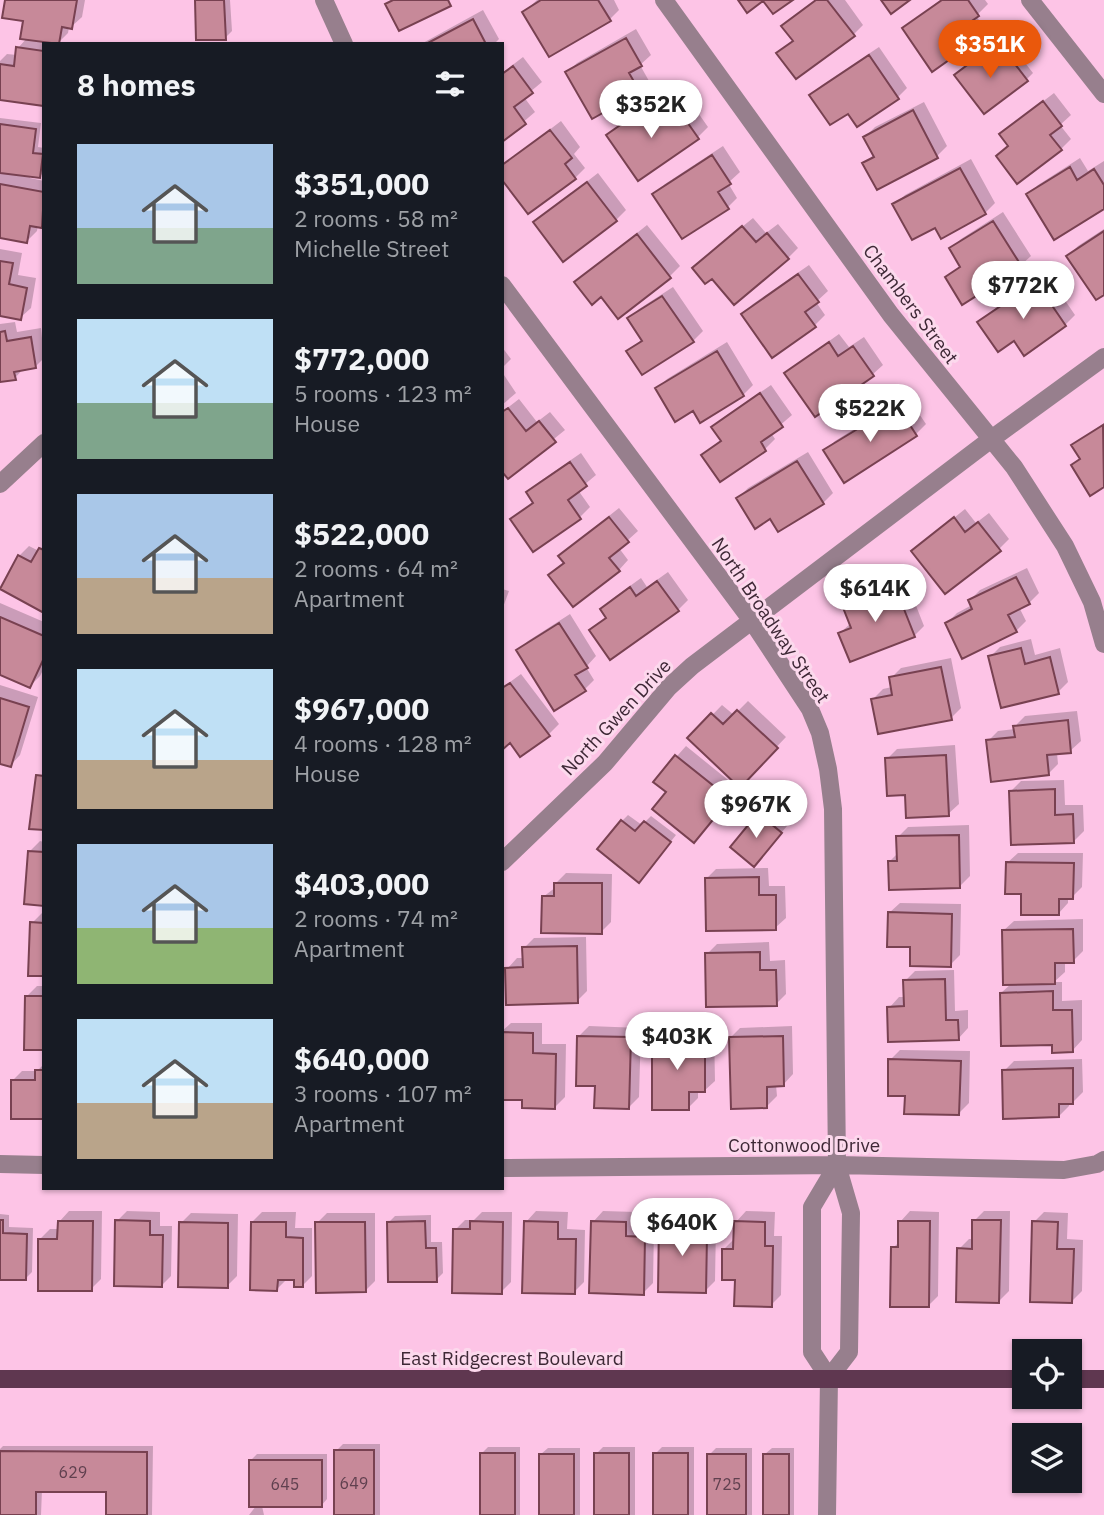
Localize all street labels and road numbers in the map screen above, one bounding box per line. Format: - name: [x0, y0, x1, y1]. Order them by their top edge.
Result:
- street label: Chambers Street: [858, 239, 964, 369]
- street label: North Broadway Street: [707, 533, 835, 707]
- street label: North Gwen Drive: [556, 654, 676, 780]
- street label: Cottonwood Drive: [728, 1133, 880, 1157]
- street label: East Ridgecrest Boulevard: [400, 1346, 624, 1370]

